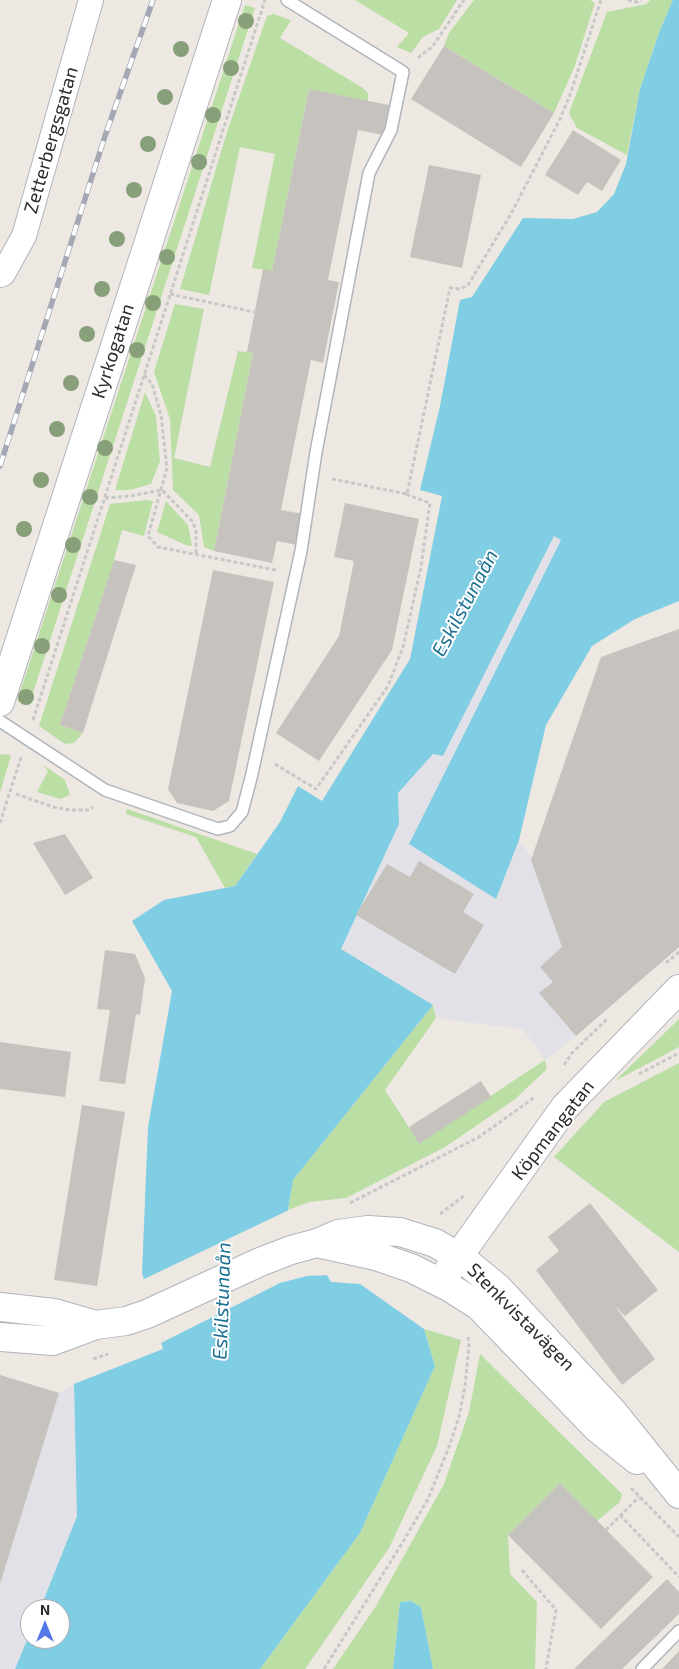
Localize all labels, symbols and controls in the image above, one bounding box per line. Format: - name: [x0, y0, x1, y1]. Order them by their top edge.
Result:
- street label: Zetterbergsgatan: [19, 64, 83, 216]
- street label: Kyrkogatan: [87, 301, 139, 401]
- water label: Eskilstunaån: [427, 545, 503, 661]
- street label: Köpmangatan: [507, 1075, 599, 1185]
- water label: Eskilstunaån: [208, 1242, 236, 1360]
- street label: Stenkvistavägen: [462, 1258, 580, 1376]
- north arrow: [20, 1599, 70, 1649]
- text: N: [40, 1601, 50, 1618]

